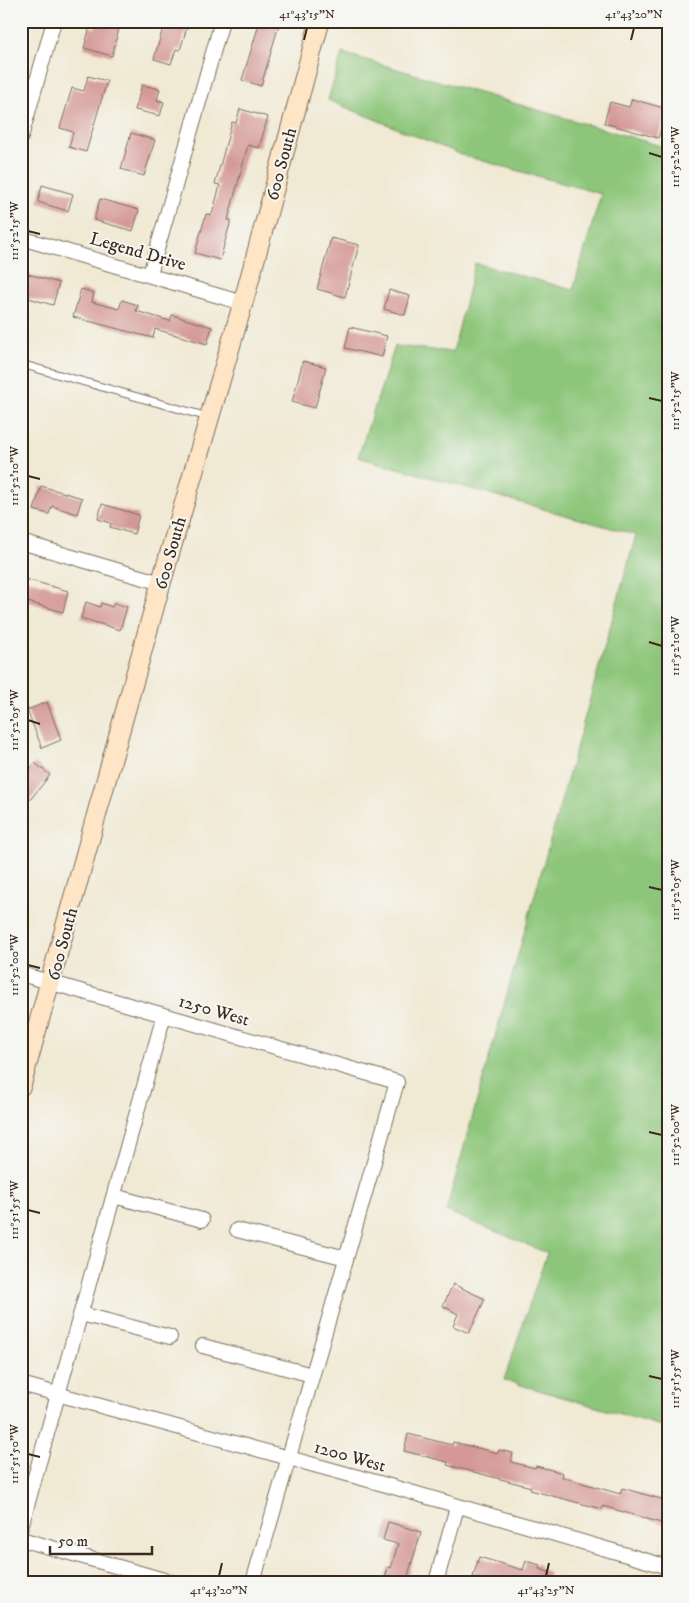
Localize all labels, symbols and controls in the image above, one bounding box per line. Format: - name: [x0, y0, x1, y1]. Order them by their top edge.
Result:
- text: 41°43'15"N: [279, 7, 335, 22]
- text: 41°43'20"N: [605, 7, 663, 22]
- street label: 600 South: [262, 125, 302, 203]
- text: 111°52'20"W: [668, 125, 683, 188]
- text: 111°52'15"W: [7, 200, 22, 261]
- street label: Legend Drive: [87, 228, 188, 276]
- text: 111°52'15"W: [668, 370, 683, 431]
- text: 111°52'10"W: [7, 445, 22, 506]
- street label: 600 South: [150, 514, 192, 592]
- text: 111°52'10"W: [668, 615, 683, 676]
- text: 111°52'05"W: [7, 688, 22, 751]
- text: 111°52'05"W: [668, 858, 683, 921]
- street label: 600 South: [43, 905, 83, 983]
- text: 111°52'00"W: [7, 933, 22, 996]
- street label: 1250 West: [176, 990, 252, 1032]
- text: 111°52'00"W: [668, 1103, 683, 1166]
- text: 111°51'55"W: [7, 1179, 22, 1240]
- text: 111°51'55"W: [668, 1348, 683, 1409]
- text: 111°51'50"W: [7, 1423, 22, 1484]
- street label: 1200 West: [311, 1436, 388, 1478]
- scale bar: [50, 1523, 152, 1555]
- text: 50 m: [58, 1532, 88, 1551]
- text: 41°43'20"N: [190, 1583, 248, 1598]
- text: 41°43'25"N: [517, 1583, 575, 1598]

